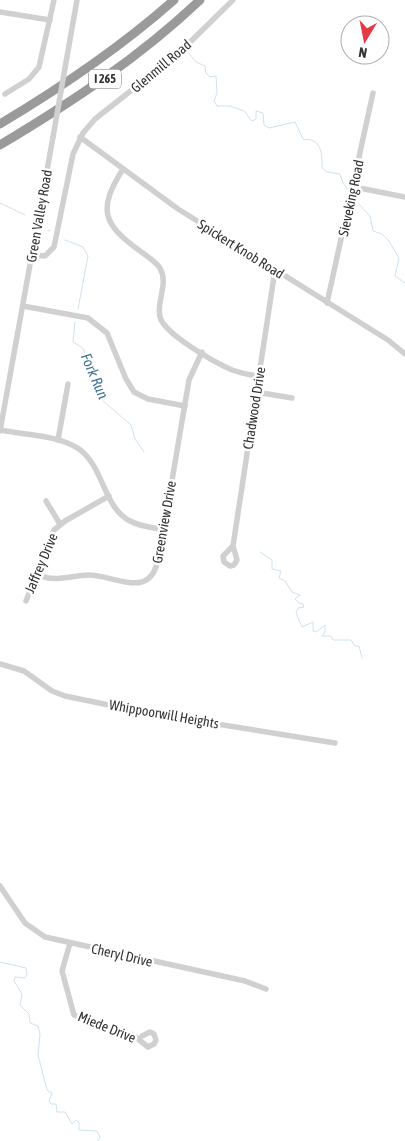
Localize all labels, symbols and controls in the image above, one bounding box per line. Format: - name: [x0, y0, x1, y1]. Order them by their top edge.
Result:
- north arrow: [340, 15, 390, 65]
- street label: Glenmill Road: [128, 36, 194, 96]
- text: N: [357, 44, 368, 61]
- road number: I 265: [89, 70, 121, 88]
- street label: Sieveking Road: [335, 158, 367, 238]
- street label: Green Valley Road: [23, 168, 55, 264]
- street label: Spickert Knob Road: [195, 216, 287, 282]
- water label: Fork Run: [78, 351, 112, 401]
- street label: Chadwood Drive: [240, 366, 268, 450]
- street label: Greenview Drive: [149, 479, 179, 565]
- street label: Jaffrey Drive: [21, 531, 61, 595]
- street label: Whippoorwill Heights: [108, 696, 220, 732]
- street label: Cheryl Drive: [90, 940, 154, 970]
- street label: Miede Drive: [76, 1008, 138, 1046]

